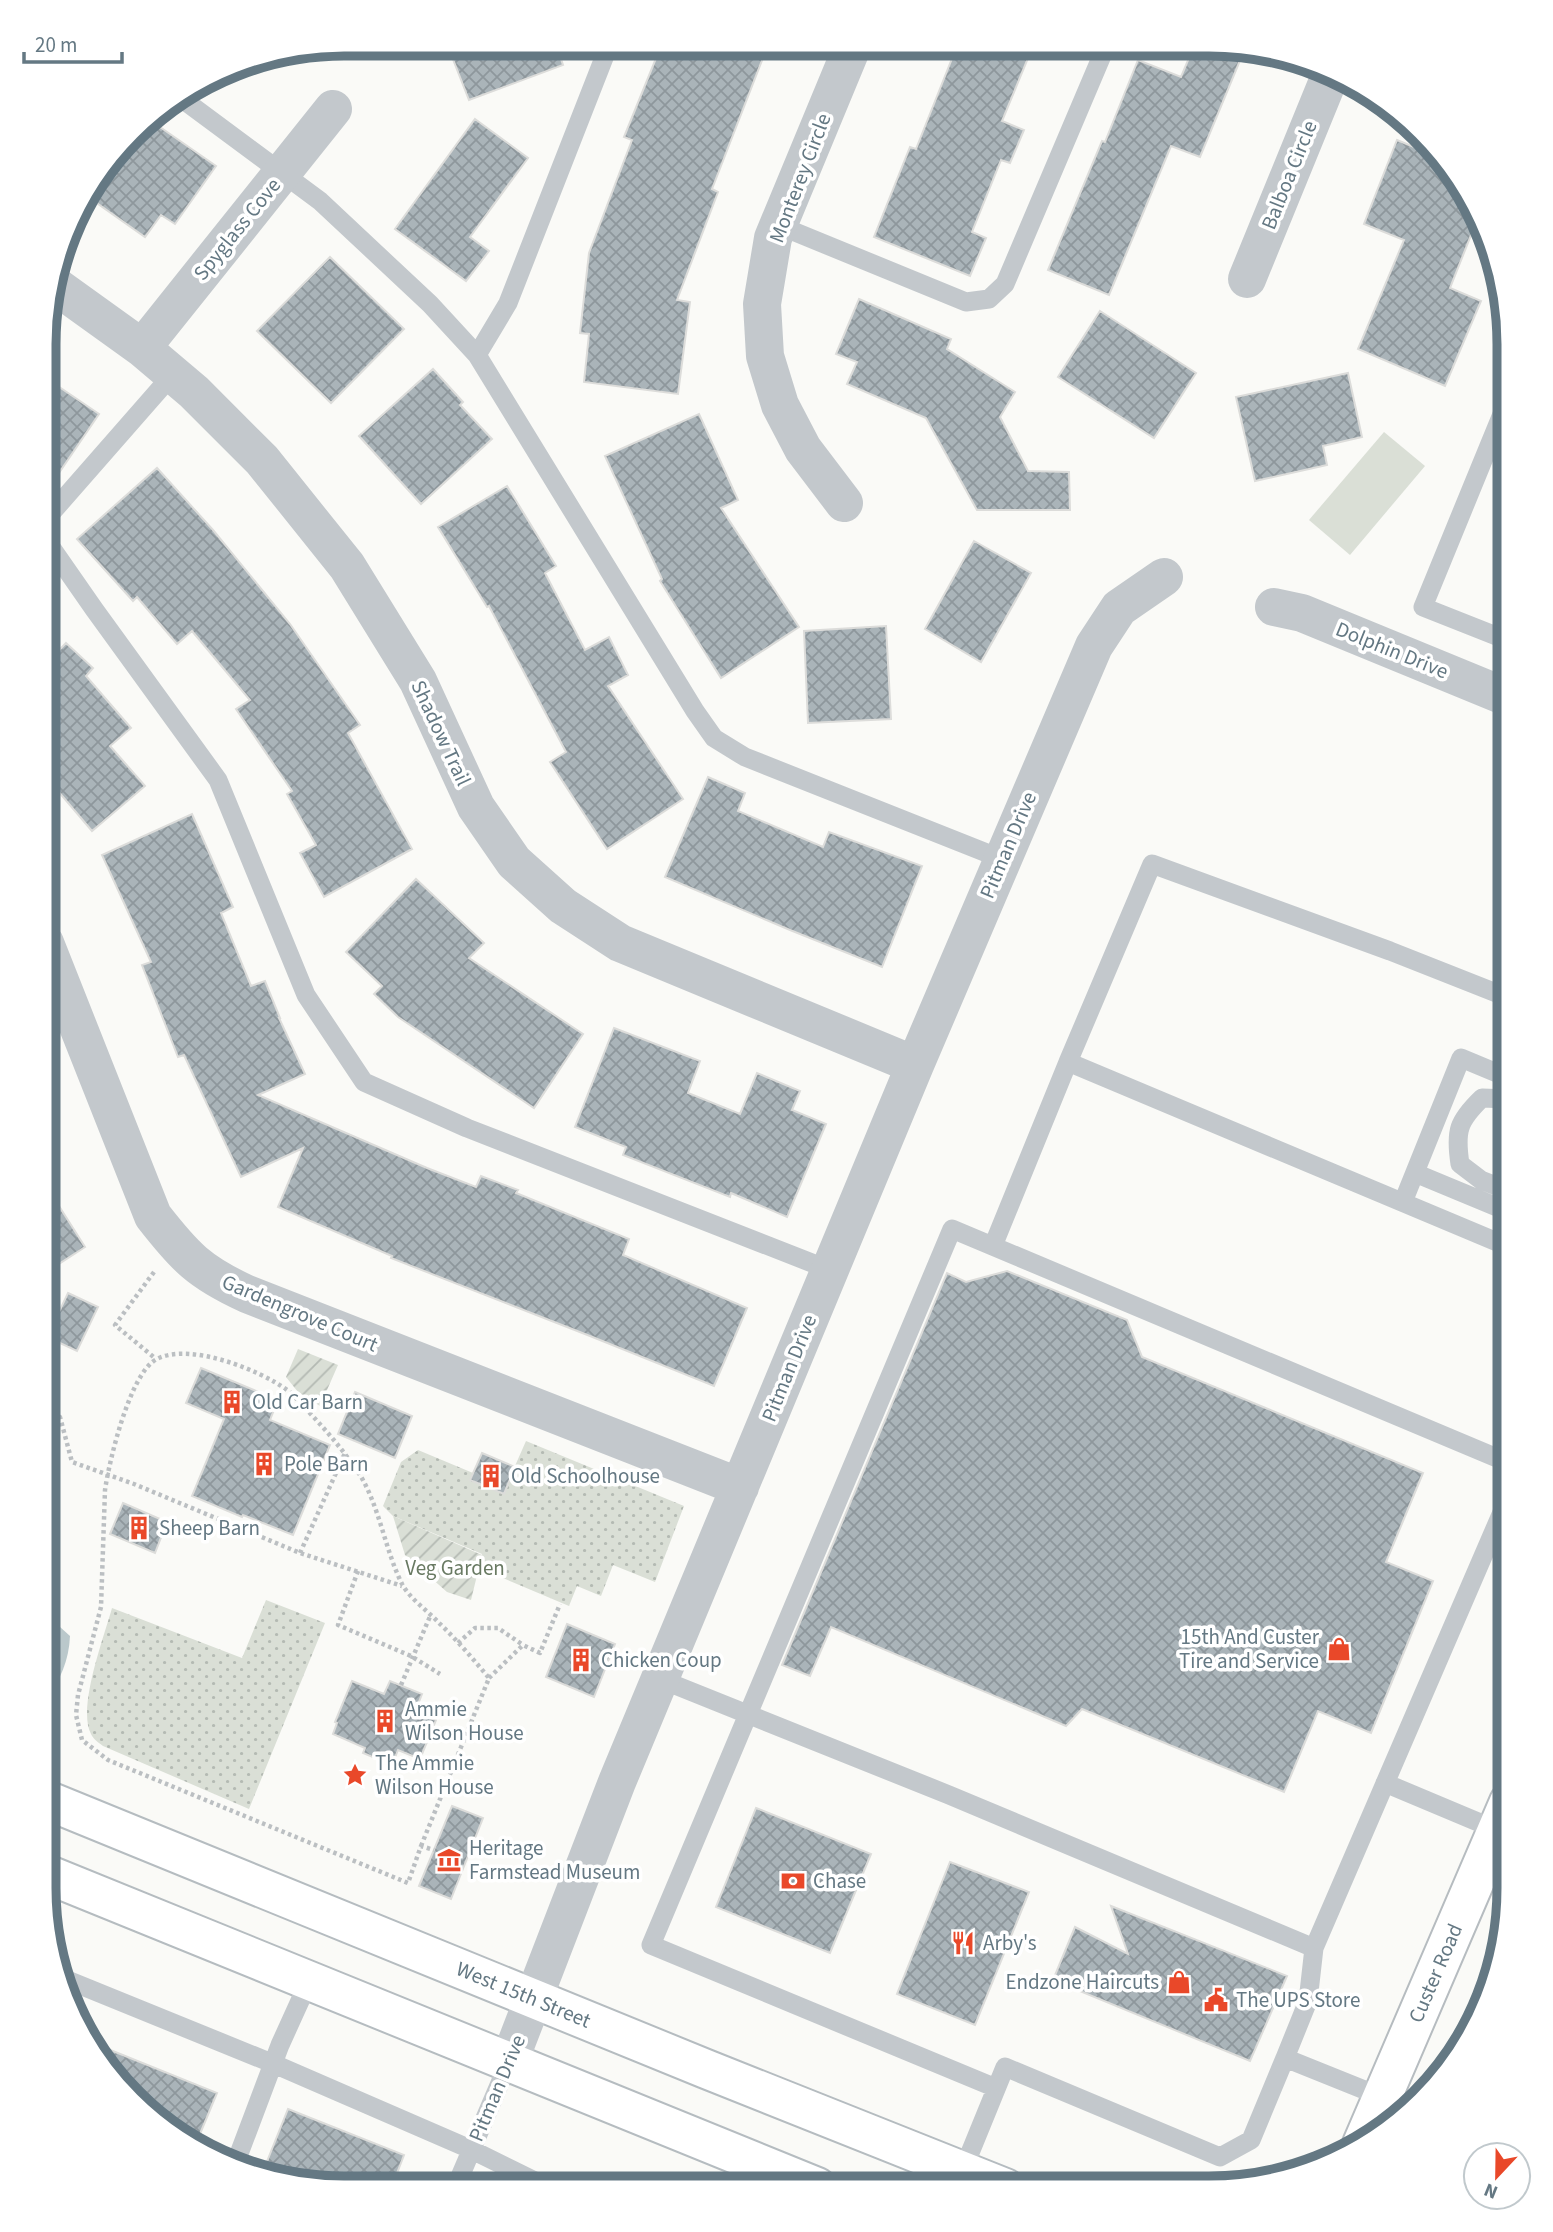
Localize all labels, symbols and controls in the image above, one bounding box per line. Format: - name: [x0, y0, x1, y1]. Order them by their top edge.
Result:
- scale bar: [24, 21, 122, 65]
- text: 20 m: [35, 30, 77, 60]
- street label: Monterey Circle: [762, 109, 838, 247]
- street label: Balboa Circle: [1253, 116, 1325, 234]
- street label: Spyglass Cove: [186, 171, 288, 287]
- street label: Dolphin Drive: [1331, 614, 1453, 686]
- street label: Shadow Trail: [403, 675, 479, 791]
- street label: Pitman Drive: [972, 787, 1044, 903]
- street label: Gardengrove Court: [217, 1267, 383, 1359]
- street label: Pitman Drive: [754, 1310, 824, 1426]
- place label: Old Car Barn: [252, 1387, 363, 1417]
- building icon: Old Car Barn: [218, 1388, 246, 1416]
- place label: Pole Barn: [284, 1449, 368, 1479]
- building icon: Pole Barn: [250, 1450, 278, 1478]
- place label: Old Schoolhouse: [511, 1461, 660, 1491]
- building icon: Old Schoolhouse: [477, 1462, 505, 1490]
- place label: Sheep Barn: [159, 1513, 260, 1543]
- building icon: Sheep Barn: [125, 1514, 153, 1542]
- park label: Veg Garden: [405, 1553, 505, 1583]
- place label: 15th And Custer Tire and Service: [1179, 1622, 1320, 1676]
- shop icon: 15th And Custer Tire and Service: [1325, 1635, 1353, 1663]
- place label: Chicken Coup: [601, 1645, 722, 1675]
- building icon: Chicken Coup: [567, 1646, 595, 1674]
- place label: Ammie Wilson House: [405, 1694, 524, 1748]
- building icon: Ammie Wilson House: [371, 1707, 399, 1735]
- place label: The Ammie Wilson House: [375, 1748, 494, 1802]
- place icon: The Ammie Wilson House: [341, 1761, 369, 1789]
- place label: Heritage Farmstead Museum: [469, 1833, 640, 1887]
- museum icon: Heritage Farmstead Museum: [435, 1846, 463, 1874]
- place label: Chase: [813, 1866, 866, 1896]
- bank icon: Chase: [779, 1867, 807, 1895]
- street label: Custer Road: [1401, 1919, 1470, 2027]
- place label: Arby's: [983, 1928, 1037, 1958]
- restaurant icon: Arby's: [949, 1929, 977, 1957]
- street label: West 15th Street: [452, 1954, 595, 2036]
- place label: Endzone Haircuts: [1005, 1967, 1159, 1997]
- shop icon: Endzone Haircuts: [1165, 1968, 1193, 1996]
- place label: The UPS Store: [1236, 1985, 1360, 2015]
- public building icon: The UPS Store: [1202, 1986, 1230, 2014]
- street label: Pitman Drive: [461, 2030, 533, 2146]
- north arrow: [1462, 2141, 1532, 2211]
- text: N: [1480, 2175, 1502, 2205]

